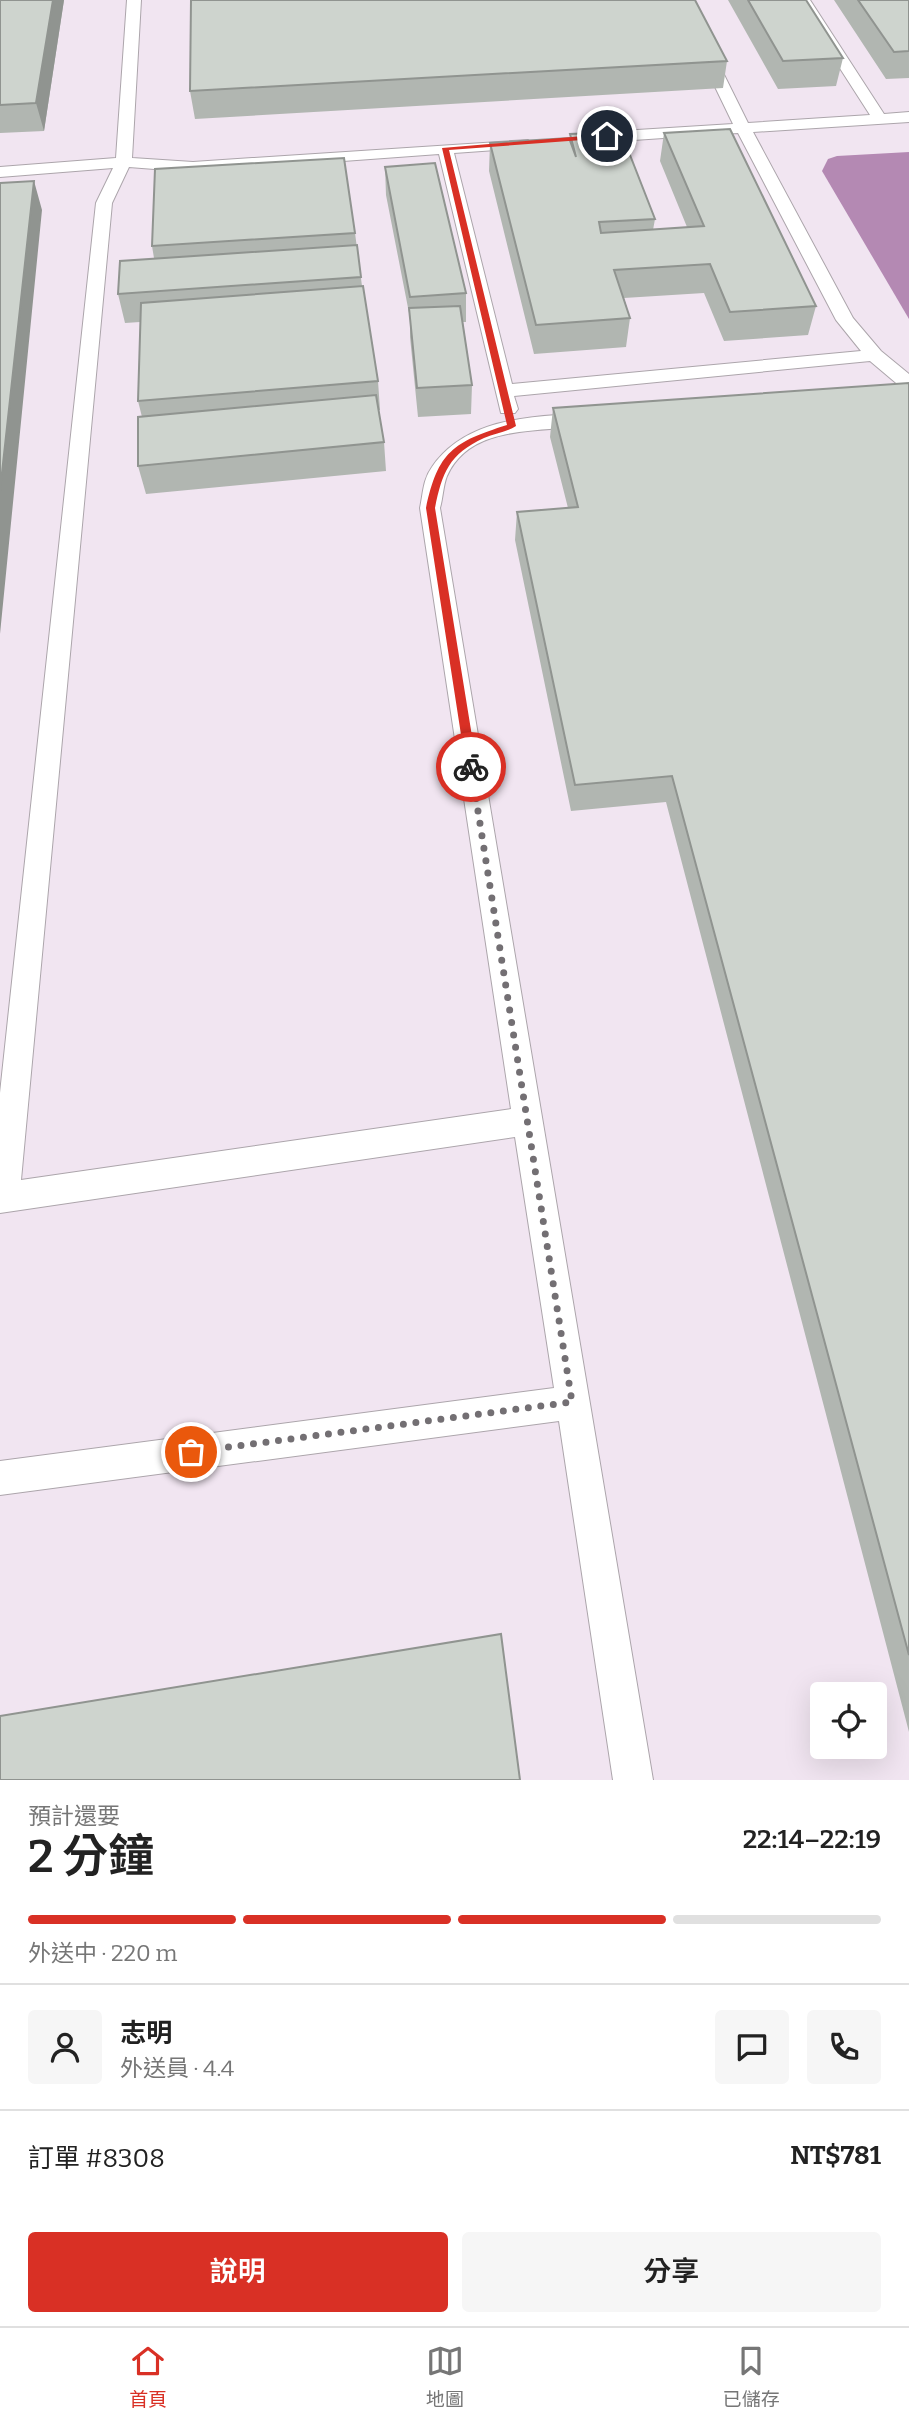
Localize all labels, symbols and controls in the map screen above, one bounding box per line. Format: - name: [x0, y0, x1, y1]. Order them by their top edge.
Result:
- pin: [577, 106, 637, 166]
- icon: home: [588, 117, 626, 155]
- courier: [436, 732, 506, 802]
- icon: bike: [452, 748, 490, 786]
- pin: [161, 1422, 221, 1482]
- icon: bag: [172, 1433, 210, 1471]
- map controls: [810, 1682, 887, 1759]
- button: locate: [810, 1682, 887, 1759]
- text: 預計還要: [28, 1802, 120, 1830]
- text: 22:14–22:19: [743, 1824, 881, 1855]
- text: 2 分鐘: [28, 1829, 154, 1884]
- text: 外送中 · 220 m: [28, 1939, 177, 1967]
- button: person: [28, 2010, 102, 2084]
- button: chat: [715, 2010, 789, 2084]
- button: phone: [807, 2010, 881, 2084]
- text: 志明: [120, 2018, 172, 2049]
- text: 外送員 · 4.4: [120, 2054, 234, 2082]
- text: NT$781: [790, 2140, 881, 2171]
- text: 訂單 #8308: [28, 2143, 165, 2174]
- button: 說明: [28, 2232, 448, 2312]
- button: 分享: [462, 2232, 881, 2312]
- tab: 首頁: [129, 2342, 167, 2411]
- tab: 地圖: [426, 2342, 464, 2411]
- tab: 已儲存: [723, 2342, 780, 2411]

